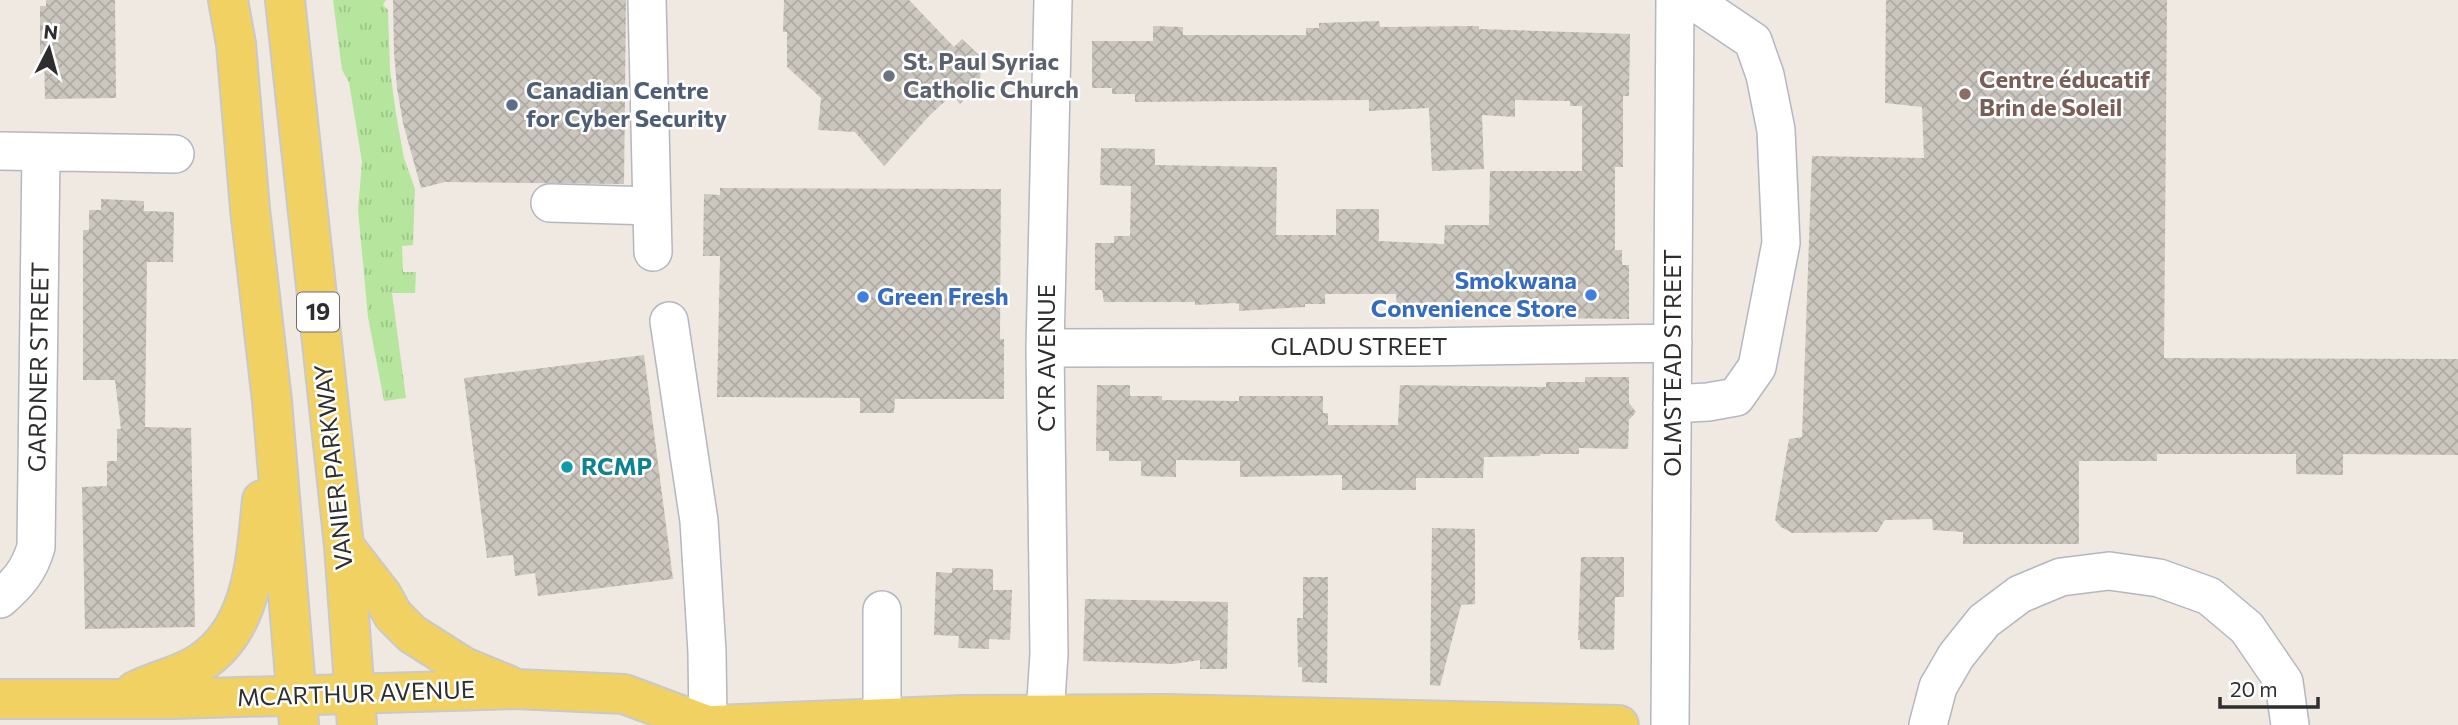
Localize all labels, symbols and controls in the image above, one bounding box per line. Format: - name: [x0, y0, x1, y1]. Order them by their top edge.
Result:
- north arrow: [14, 14, 84, 84]
- text: N: [43, 19, 59, 44]
- place label: St. Paul Syriac Catholic Church: [903, 46, 1079, 103]
- place label: Centre éducatif Brin de Soleil: [1979, 64, 2150, 121]
- marker: St. Paul Syriac Catholic Church: [881, 68, 897, 84]
- place label: Canadian Centre for Cyber Security: [526, 75, 727, 132]
- marker: Centre éducatif Brin de Soleil: [1957, 86, 1973, 102]
- marker: Canadian Centre for Cyber Security: [504, 97, 520, 113]
- street label: OLMSTEAD STREET: [1657, 249, 1686, 477]
- street label: GARDNER STREET: [21, 262, 54, 472]
- place label: Smokwana Convenience Store: [1371, 265, 1577, 322]
- place label: Green Fresh: [877, 281, 1009, 310]
- street label: CYR AVENUE: [1031, 284, 1060, 432]
- marker: Smokwana Convenience Store: [1583, 287, 1599, 303]
- marker: Green Fresh: [855, 289, 871, 305]
- road number: 19: [297, 292, 339, 332]
- street label: GLADU STREET: [1271, 331, 1447, 360]
- street label: VANIER PARKWAY: [307, 363, 358, 571]
- place label: RCMP: [581, 451, 652, 480]
- marker: RCMP: [559, 459, 575, 475]
- scale bar: [2220, 666, 2318, 710]
- street label: MCARTHUR AVENUE: [236, 674, 475, 711]
- text: 20 m: [2230, 676, 2278, 701]

